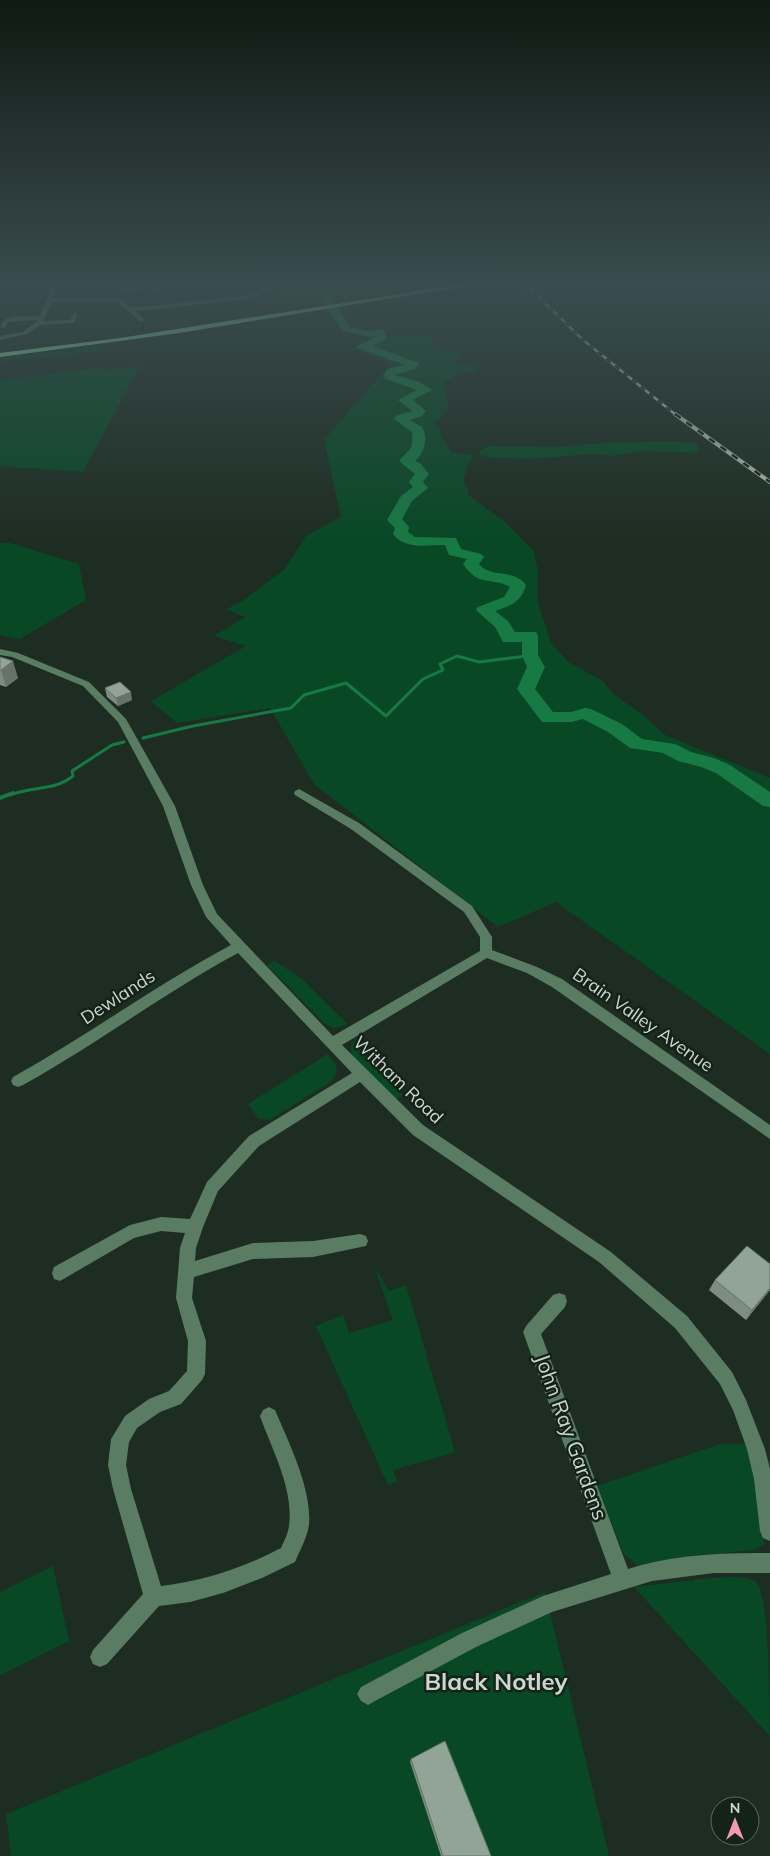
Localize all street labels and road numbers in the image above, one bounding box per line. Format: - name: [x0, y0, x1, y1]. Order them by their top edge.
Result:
- street label: Brain Valley Avenue: [568, 962, 718, 1077]
- street label: Dewlands: [76, 964, 159, 1029]
- street label: Witham Road: [348, 1031, 448, 1128]
- street label: John Ray Gardens: [530, 1350, 614, 1523]

